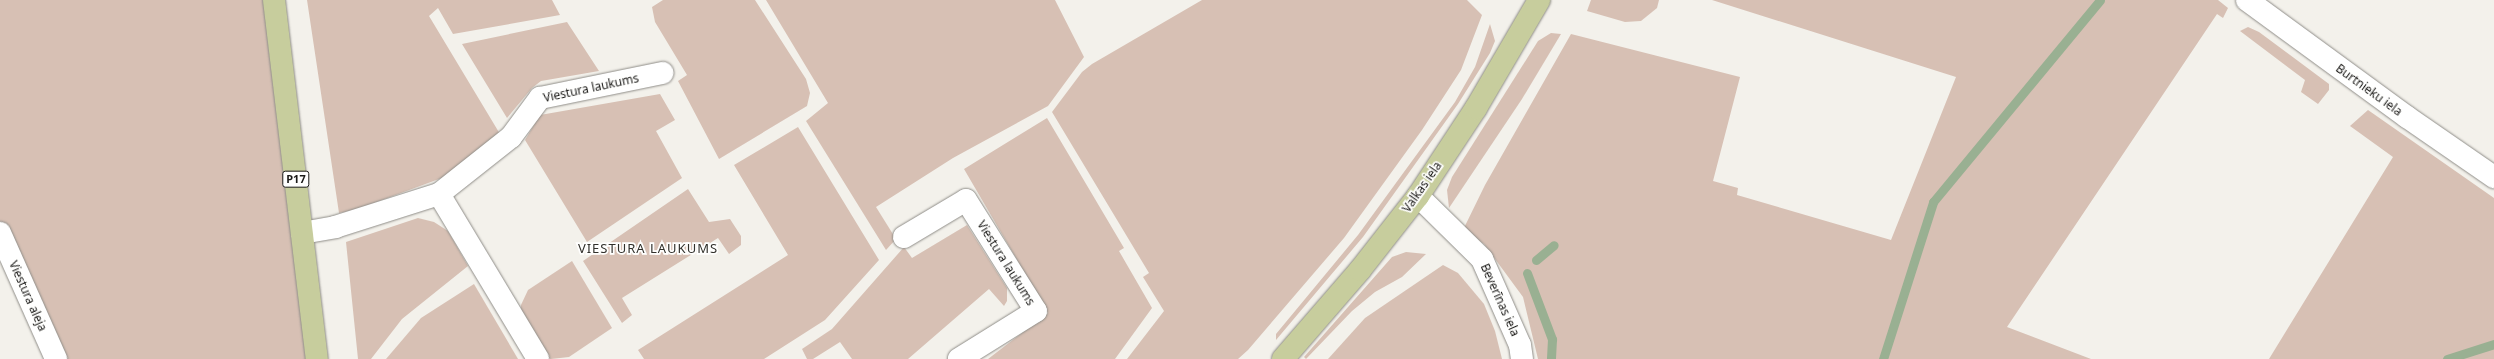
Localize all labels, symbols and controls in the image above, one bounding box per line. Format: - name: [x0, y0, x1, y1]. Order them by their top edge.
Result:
- street label: Burtnieku iela: [2333, 61, 2405, 119]
- street label: Viestura laukums: [542, 71, 640, 105]
- street label: Valkas iela: [1399, 159, 1445, 215]
- road number: P17: [282, 170, 310, 188]
- street label: Viestura laukums: [974, 218, 1038, 308]
- district label: VIESTURA LAUKUMS: [578, 240, 718, 256]
- street label: Viestura aleja: [6, 259, 50, 333]
- street label: Beverīnas iela: [1478, 261, 1522, 339]

